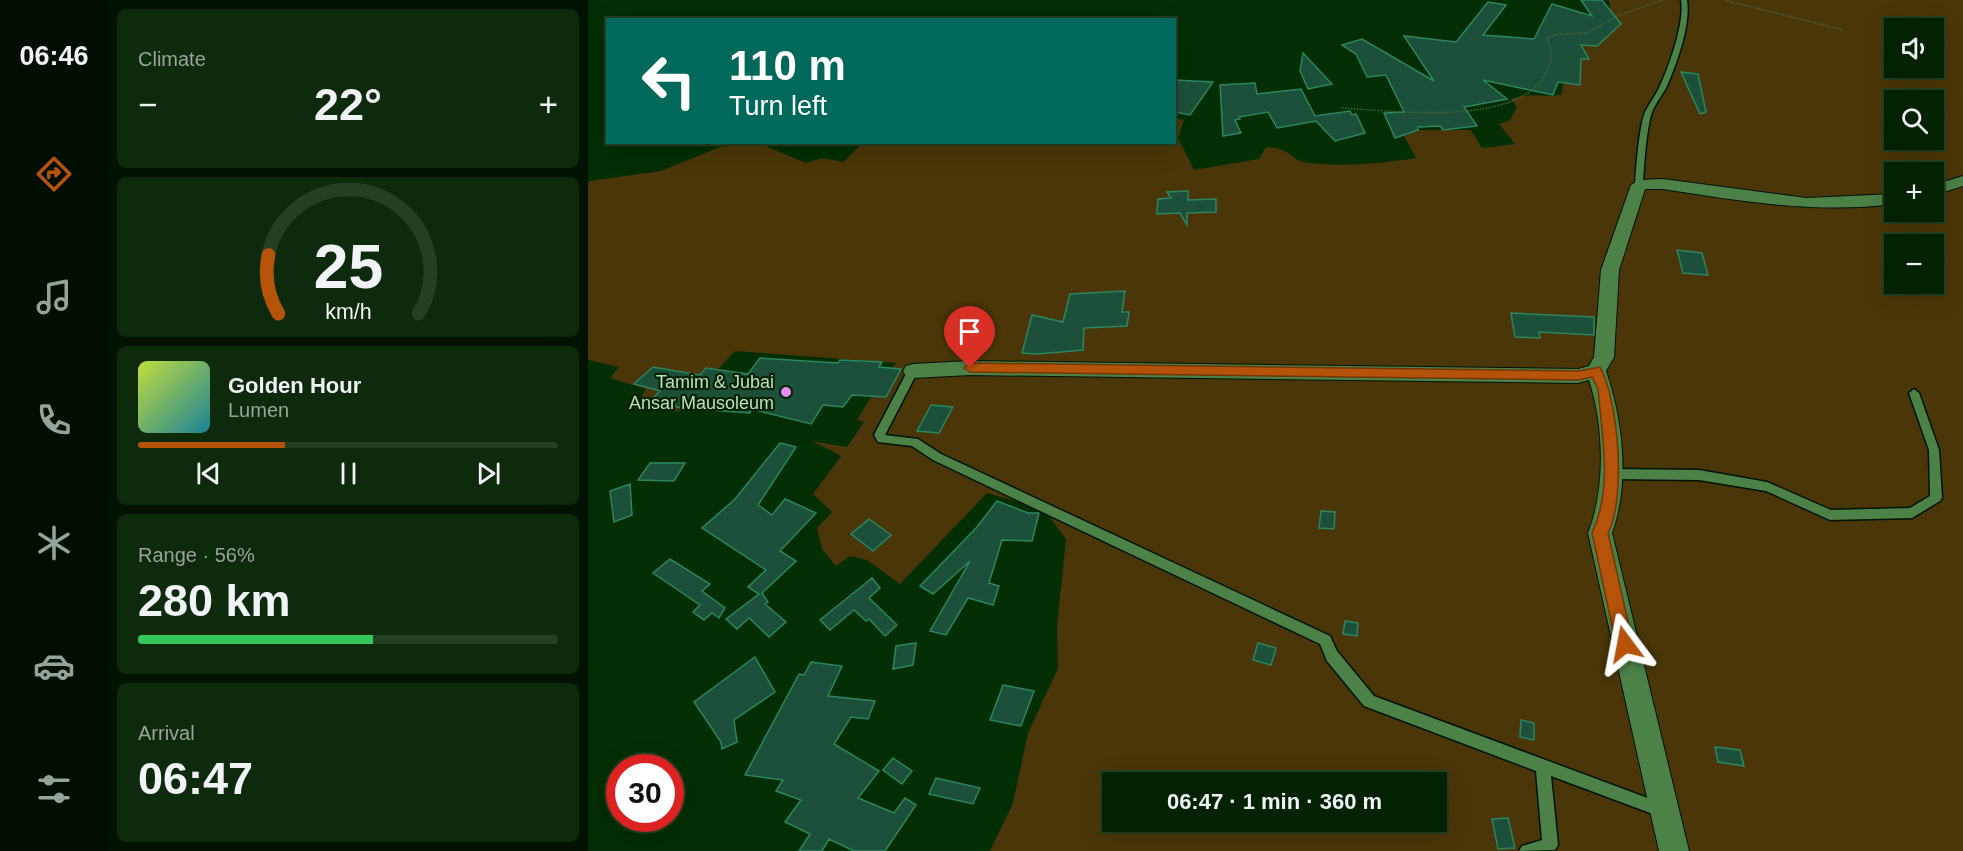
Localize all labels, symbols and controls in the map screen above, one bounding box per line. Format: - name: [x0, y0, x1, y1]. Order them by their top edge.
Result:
- map controls: [1884, 18, 1944, 294]
- button: sound: [1884, 18, 1944, 78]
- text: 06:46: [19, 41, 89, 71]
- icon: left: [630, 42, 708, 120]
- text: 110 m: [729, 42, 846, 89]
- text: Climate: [138, 48, 206, 70]
- text: 22°: [314, 79, 382, 130]
- text: −: [138, 86, 157, 123]
- text: +: [539, 86, 558, 123]
- button: search: [1884, 90, 1944, 150]
- text: Turn left: [729, 91, 827, 121]
- icon: directions: [33, 153, 75, 195]
- button: +: [1884, 162, 1944, 222]
- text: 25: [313, 232, 383, 301]
- button: −: [1884, 234, 1944, 294]
- icon: music: [33, 276, 75, 318]
- text: km/h: [325, 301, 371, 325]
- pin: [944, 306, 995, 368]
- icon: arrive: [953, 315, 986, 348]
- place label: Tamim & Jubai Ansar Mausoleum: [629, 372, 774, 413]
- text: Golden Hour: [228, 373, 361, 398]
- marker: Tamim & Jubai Ansar Mausoleum: [779, 385, 793, 399]
- icon: phone: [33, 399, 75, 441]
- text: Lumen: [228, 399, 289, 421]
- icon: previous: [192, 457, 225, 490]
- icon: pause: [332, 457, 365, 490]
- icon: next: [472, 457, 505, 490]
- icon: climate: [33, 522, 75, 564]
- text: Range · 56%: [138, 544, 255, 566]
- text: 280 km: [138, 575, 291, 626]
- position arrow: [1593, 612, 1657, 676]
- icon: car: [33, 645, 75, 687]
- text: Arrival: [138, 722, 195, 744]
- text: 06:47: [138, 753, 253, 804]
- speed limit sign: 30: [606, 754, 684, 832]
- icon: filters: [33, 768, 75, 810]
- text: 06:47 · 1 min · 360 m: [1167, 789, 1382, 814]

